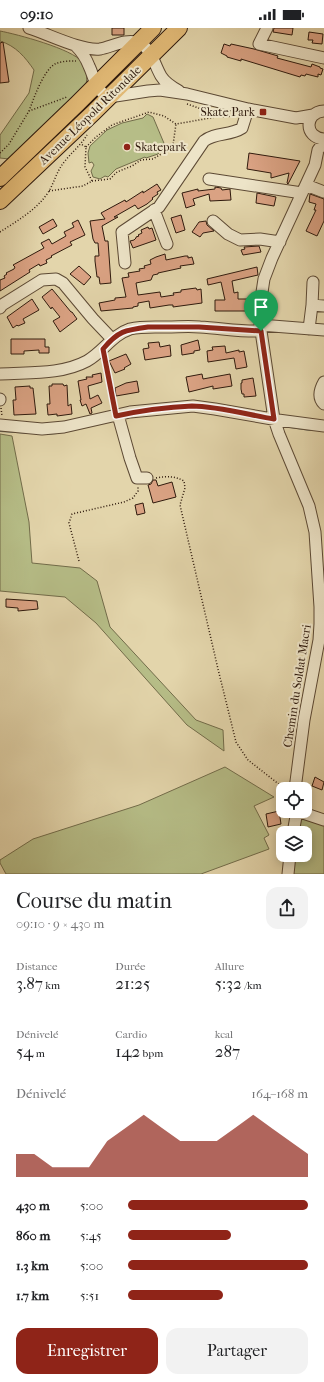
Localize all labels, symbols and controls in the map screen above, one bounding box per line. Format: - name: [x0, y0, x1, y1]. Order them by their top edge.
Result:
- text: 09:10: [20, 5, 53, 23]
- street label: Avenue Léopold Ritondale: [35, 63, 144, 168]
- place label: Skate Park: [200, 105, 256, 119]
- marker: Skate Park: [258, 107, 268, 117]
- place label: Skatepark: [135, 140, 187, 154]
- marker: Skatepark: [122, 142, 132, 152]
- pin: [244, 290, 278, 331]
- icon: arrive: [250, 296, 272, 318]
- street label: Chemin du Soldat Macri: [280, 623, 314, 749]
- map controls: [276, 782, 312, 862]
- button: locate: [276, 782, 312, 818]
- button: layers: [276, 826, 312, 862]
- button: share: [266, 887, 308, 929]
- text: Course du matin: [16, 888, 172, 914]
- text: 09:10 · 9 × 430 m: [16, 916, 104, 931]
- text: Distance: [16, 960, 57, 973]
- text: Durée: [115, 960, 145, 973]
- text: Allure: [215, 960, 244, 973]
- text: 3.87: [16, 973, 43, 993]
- text: 21:25: [115, 973, 150, 993]
- text: 5:32: [215, 973, 242, 993]
- text: km: [43, 979, 60, 992]
- text: /km: [242, 979, 262, 992]
- text: Dénivelé: [16, 1028, 58, 1041]
- text: Cardio: [115, 1028, 147, 1041]
- text: kcal: [215, 1028, 233, 1041]
- text: 54: [16, 1041, 33, 1061]
- text: 142: [115, 1041, 140, 1061]
- text: 287: [215, 1041, 240, 1061]
- text: m: [33, 1047, 45, 1060]
- text: bpm: [140, 1047, 163, 1060]
- text: Dénivelé: [16, 1086, 66, 1101]
- text: 164–168 m: [251, 1086, 308, 1101]
- text: 430 m: [16, 1198, 50, 1213]
- text: 5:00: [80, 1198, 103, 1213]
- text: 860 m: [16, 1228, 50, 1243]
- text: 5:45: [80, 1228, 102, 1243]
- text: 1.3 km: [16, 1258, 49, 1273]
- text: 5:00: [80, 1258, 103, 1273]
- text: 1.7 km: [16, 1288, 49, 1303]
- text: 5:51: [80, 1288, 99, 1303]
- button: Enregistrer: [16, 1328, 158, 1374]
- button: Partager: [166, 1328, 308, 1374]

